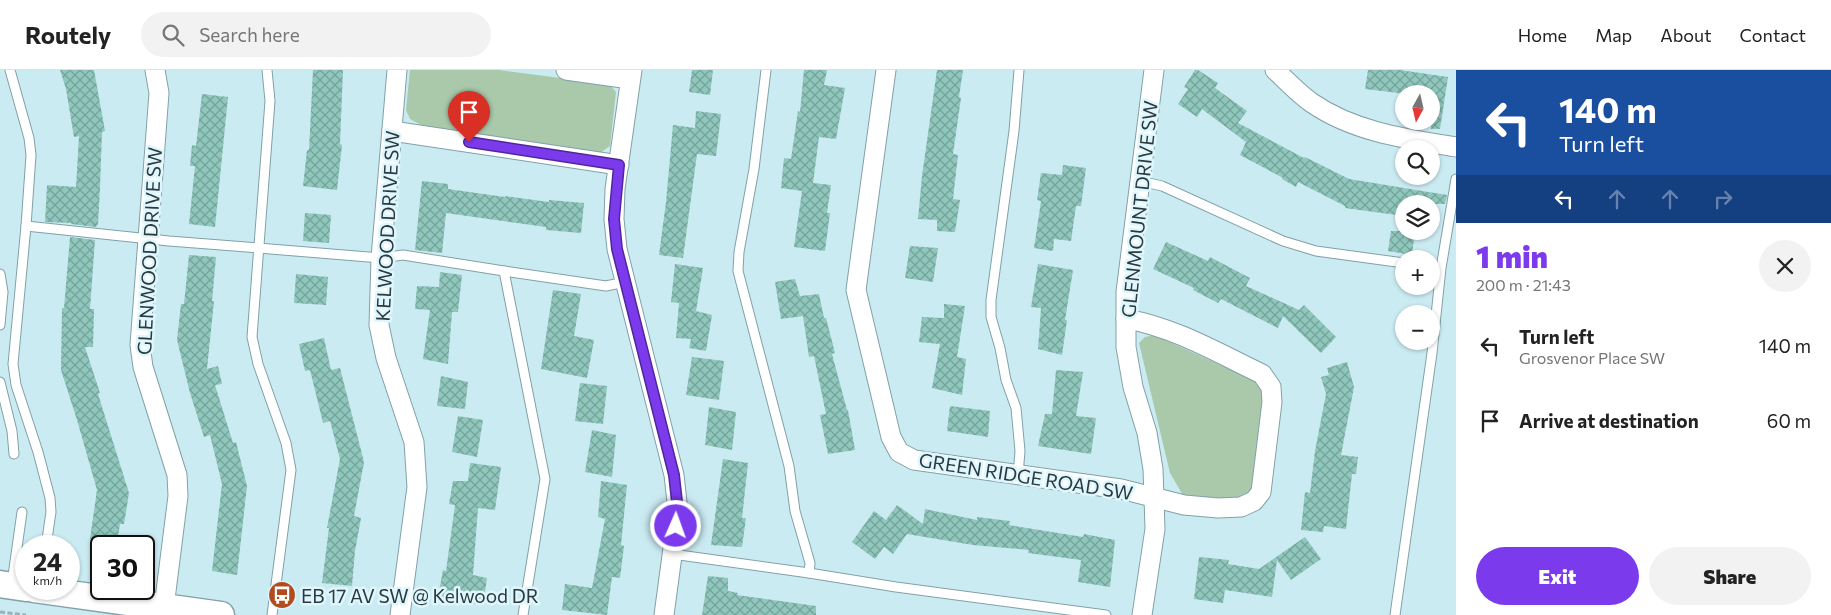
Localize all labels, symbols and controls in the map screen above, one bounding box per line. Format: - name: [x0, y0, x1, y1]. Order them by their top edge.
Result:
- search box: [141, 12, 491, 57]
- text: Routely: [25, 20, 111, 49]
- icon: search: [159, 21, 187, 49]
- text: Search here: [199, 23, 300, 46]
- text: Home: [1518, 24, 1567, 46]
- text: Map: [1595, 24, 1632, 46]
- text: About: [1660, 24, 1712, 46]
- text: Contact: [1740, 24, 1806, 46]
- north arrow: [1395, 85, 1440, 130]
- map controls: [1395, 85, 1440, 350]
- text: 140 m: [1559, 87, 1657, 130]
- icon: left: [1476, 90, 1541, 155]
- pin: [448, 91, 490, 142]
- icon: arrive: [455, 98, 483, 126]
- street label: GLENMOUNT DRIVE SW: [1116, 99, 1162, 319]
- street label: KELWOOD DRIVE SW: [371, 130, 403, 322]
- text: Turn left: [1559, 130, 1644, 157]
- button: search: [1395, 140, 1440, 185]
- street label: GLENWOOD DRIVE SW: [132, 146, 166, 356]
- icon: left: [1550, 185, 1578, 213]
- icon: ahead: [1603, 185, 1631, 213]
- icon: ahead: [1656, 185, 1684, 213]
- icon: right: [1709, 185, 1737, 213]
- button: layers: [1395, 195, 1440, 240]
- text: 1 min: [1476, 237, 1548, 274]
- button: close: [1759, 240, 1811, 292]
- button: +: [1395, 250, 1440, 295]
- text: 200 m · 21:43: [1476, 275, 1571, 294]
- button: −: [1395, 305, 1440, 350]
- text: Turn left: [1519, 325, 1594, 348]
- icon: left: [1476, 332, 1504, 360]
- text: 140 m: [1759, 334, 1811, 357]
- text: Grosvenor Place SW: [1519, 348, 1665, 367]
- icon: arrive: [1476, 407, 1504, 435]
- text: Arrive at destination: [1519, 409, 1699, 432]
- text: 60 m: [1767, 409, 1811, 432]
- street label: GREEN RIDGE ROAD SW: [917, 448, 1135, 504]
- position arrow: [649, 499, 701, 551]
- speed limit sign: 30: [90, 535, 155, 600]
- text: 24: [33, 546, 62, 576]
- button: Exit: [1476, 547, 1639, 605]
- button: Share: [1649, 547, 1811, 605]
- text: km/h: [33, 573, 62, 587]
- bus stop icon: EB 17 AV SW @ Kelwood DR: [267, 580, 297, 610]
- place label: EB 17 AV SW @ Kelwood DR: [301, 584, 539, 607]

